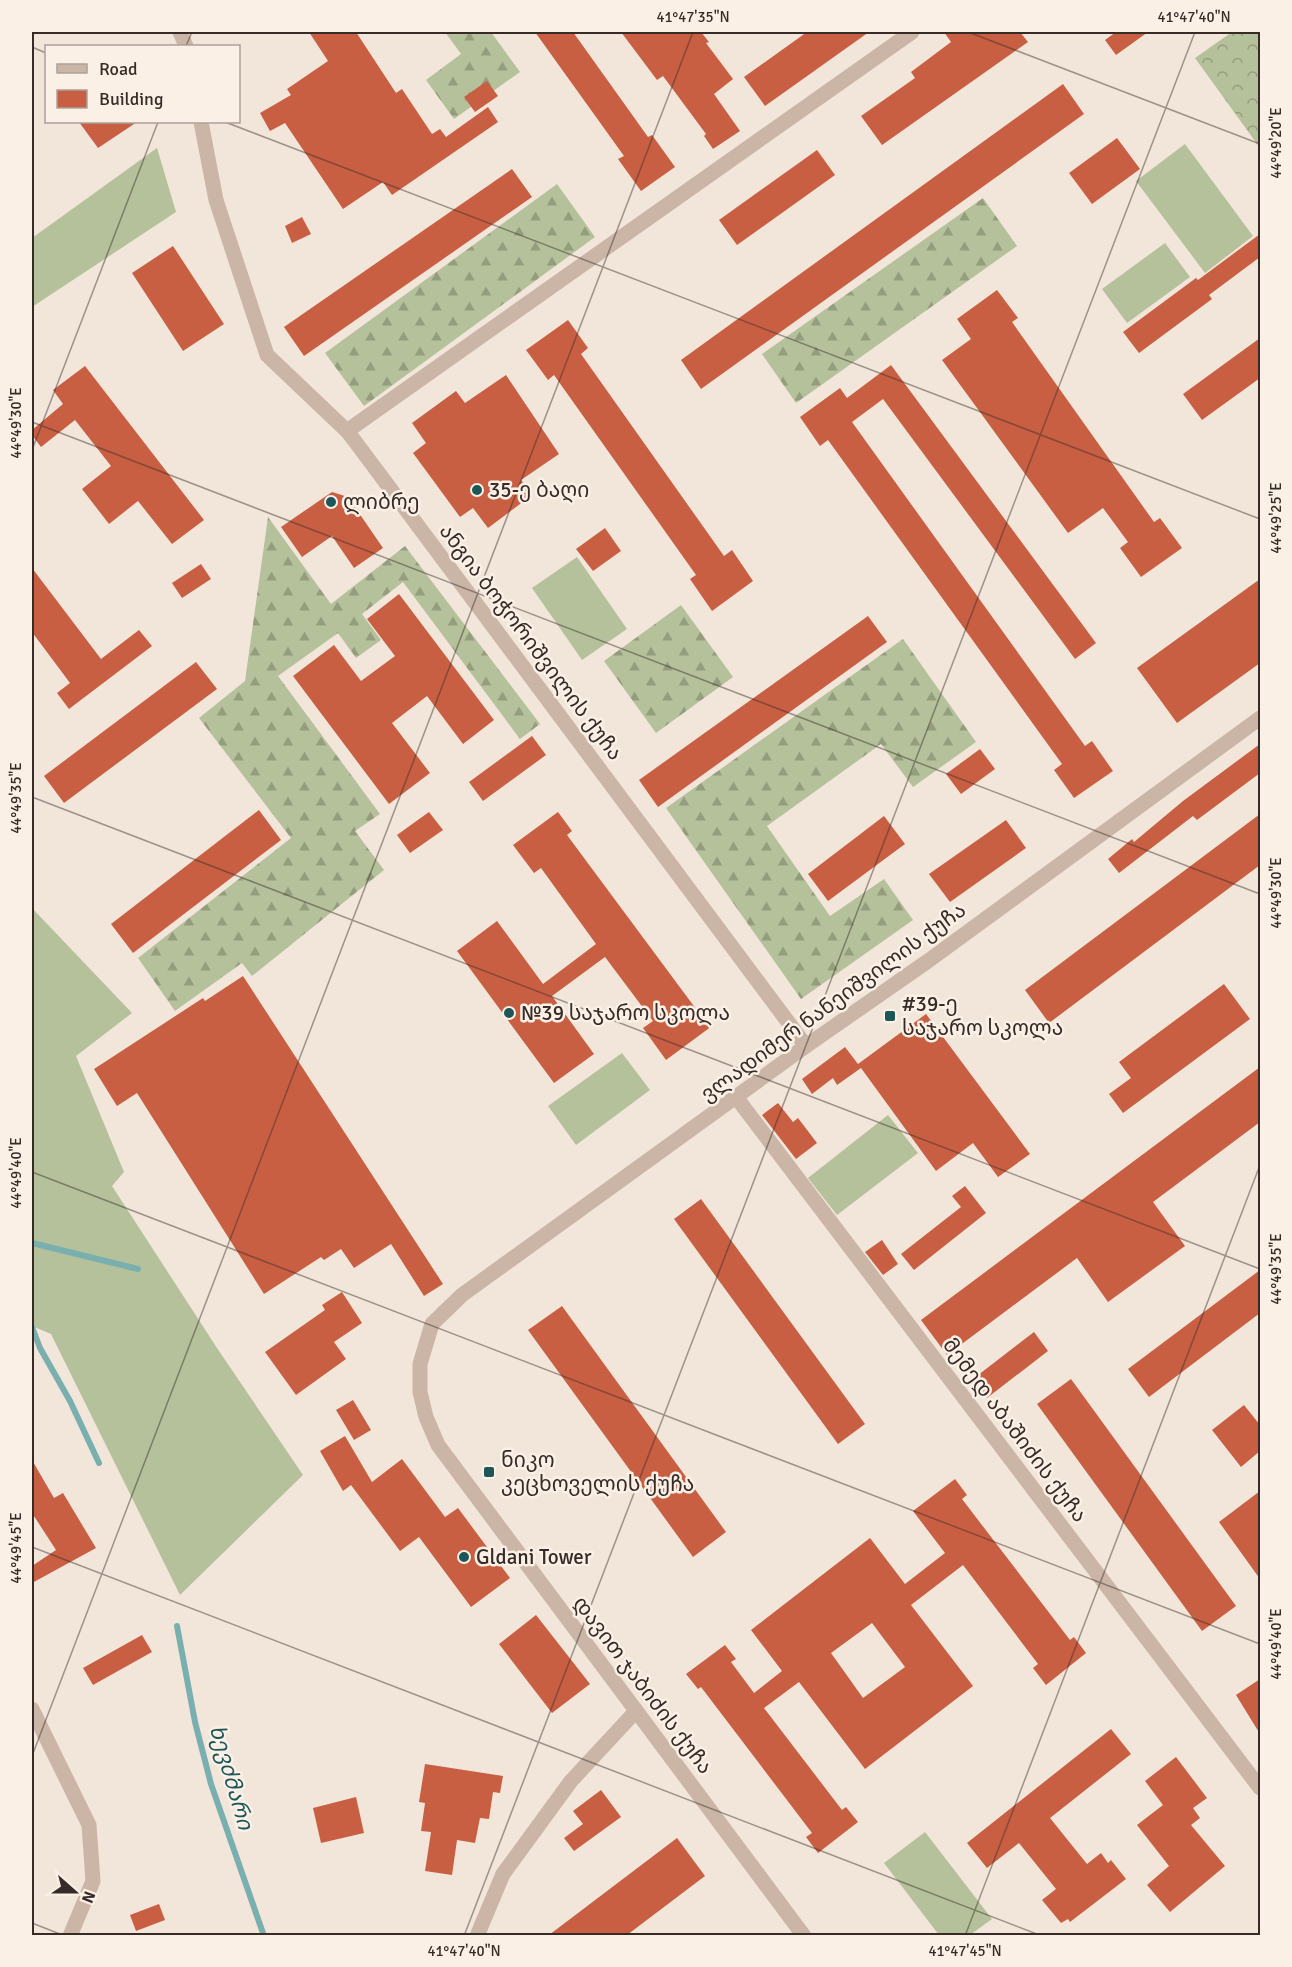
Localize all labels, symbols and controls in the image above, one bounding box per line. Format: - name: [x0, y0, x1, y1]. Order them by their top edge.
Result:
- text: 41°47'35"N: [656, 8, 730, 26]
- text: 41°47'40"N: [1157, 8, 1231, 26]
- legend: [45, 45, 240, 123]
- text: Road: [99, 58, 138, 80]
- text: Building: [99, 88, 163, 110]
- text: 44°49'20"E: [1267, 107, 1285, 179]
- text: 44°49'30"E: [7, 387, 25, 459]
- place label: 35-ე ბაღი: [489, 477, 589, 503]
- text: 44°49'25"E: [1267, 482, 1285, 554]
- marker: 35-ე ბაღი: [470, 483, 484, 497]
- place label: ლიბრე: [343, 489, 420, 515]
- marker: ლიბრე: [324, 495, 338, 509]
- street label: ანგია ბოჭორიშვილის ქუჩა: [434, 519, 628, 765]
- text: 44°49'35"E: [7, 762, 25, 834]
- text: 44°49'30"E: [1267, 857, 1285, 929]
- street label: ვლადიმერ ნანეიშვილის ქუჩა: [695, 897, 971, 1107]
- place label: #39-ე საჯარო სკოლა: [902, 991, 1063, 1041]
- place label: №39 საჯარო სკოლა: [521, 1000, 730, 1026]
- marker: №39 საჯარო სკოლა: [502, 1006, 516, 1020]
- marker: #39-ე საჯარო სკოლა: [883, 1009, 897, 1023]
- text: 44°49'40"E: [7, 1137, 25, 1209]
- text: 44°49'35"E: [1267, 1233, 1285, 1305]
- street label: მემედ აბაშიძის ქუჩა: [937, 1333, 1093, 1527]
- place label: ნიკო კეცხოველის ქუჩა: [501, 1447, 694, 1497]
- marker: ნიკო კეცხოველის ქუჩა: [482, 1465, 496, 1479]
- text: 44°49'45"E: [7, 1512, 25, 1584]
- place label: Gldani Tower: [476, 1544, 592, 1570]
- marker: Gldani Tower: [457, 1550, 471, 1564]
- street label: დავით ჯაბიძის ქუჩა: [568, 1591, 718, 1779]
- text: 44°49'40"E: [1267, 1608, 1285, 1680]
- water label: ხევძმარი: [204, 1722, 260, 1834]
- north arrow: [45, 1862, 105, 1922]
- text: N: [77, 1888, 99, 1906]
- text: 41°47'40"N: [427, 1942, 501, 1960]
- text: 41°47'45"N: [928, 1942, 1002, 1960]

